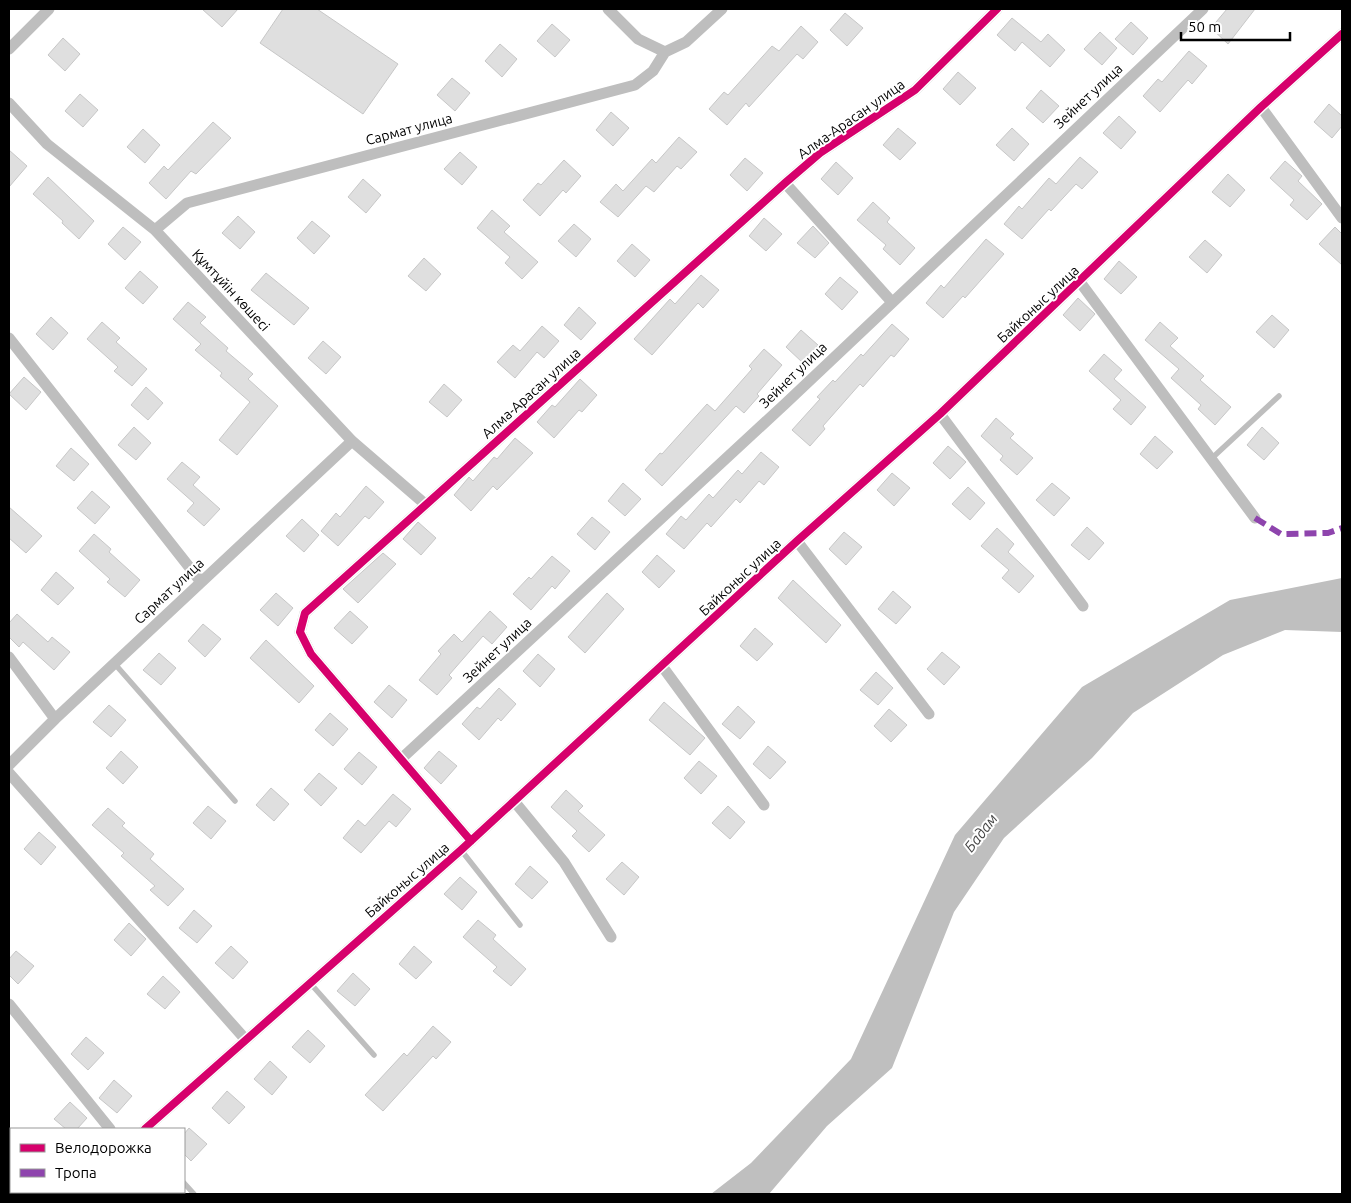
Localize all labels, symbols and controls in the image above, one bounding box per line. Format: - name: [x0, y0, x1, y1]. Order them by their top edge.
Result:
- scale bar: [1181, 10, 1290, 42]
- text: 50 m: [1188, 18, 1221, 35]
- street label: Зейнет улица: [1051, 60, 1125, 132]
- street label: Алма-Арасан улица: [794, 76, 908, 162]
- street label: Сармат улица: [364, 110, 454, 148]
- street label: Құмтұйiн көшесі: [189, 246, 273, 334]
- street label: Байконыс улица: [994, 262, 1082, 346]
- street label: Зейнет улица: [756, 339, 830, 411]
- street label: Алма-Арасан улица: [478, 345, 584, 441]
- street label: Байконыс улица: [696, 535, 784, 619]
- street label: Сармат улица: [131, 555, 207, 627]
- street label: Зейнет улица: [460, 614, 534, 686]
- water label: Бадам: [961, 810, 1001, 855]
- street label: Байконыс улица: [362, 839, 452, 921]
- legend: [10, 1128, 185, 1193]
- text: Велодорожка: [55, 1139, 152, 1156]
- text: Тропа: [55, 1164, 97, 1181]

